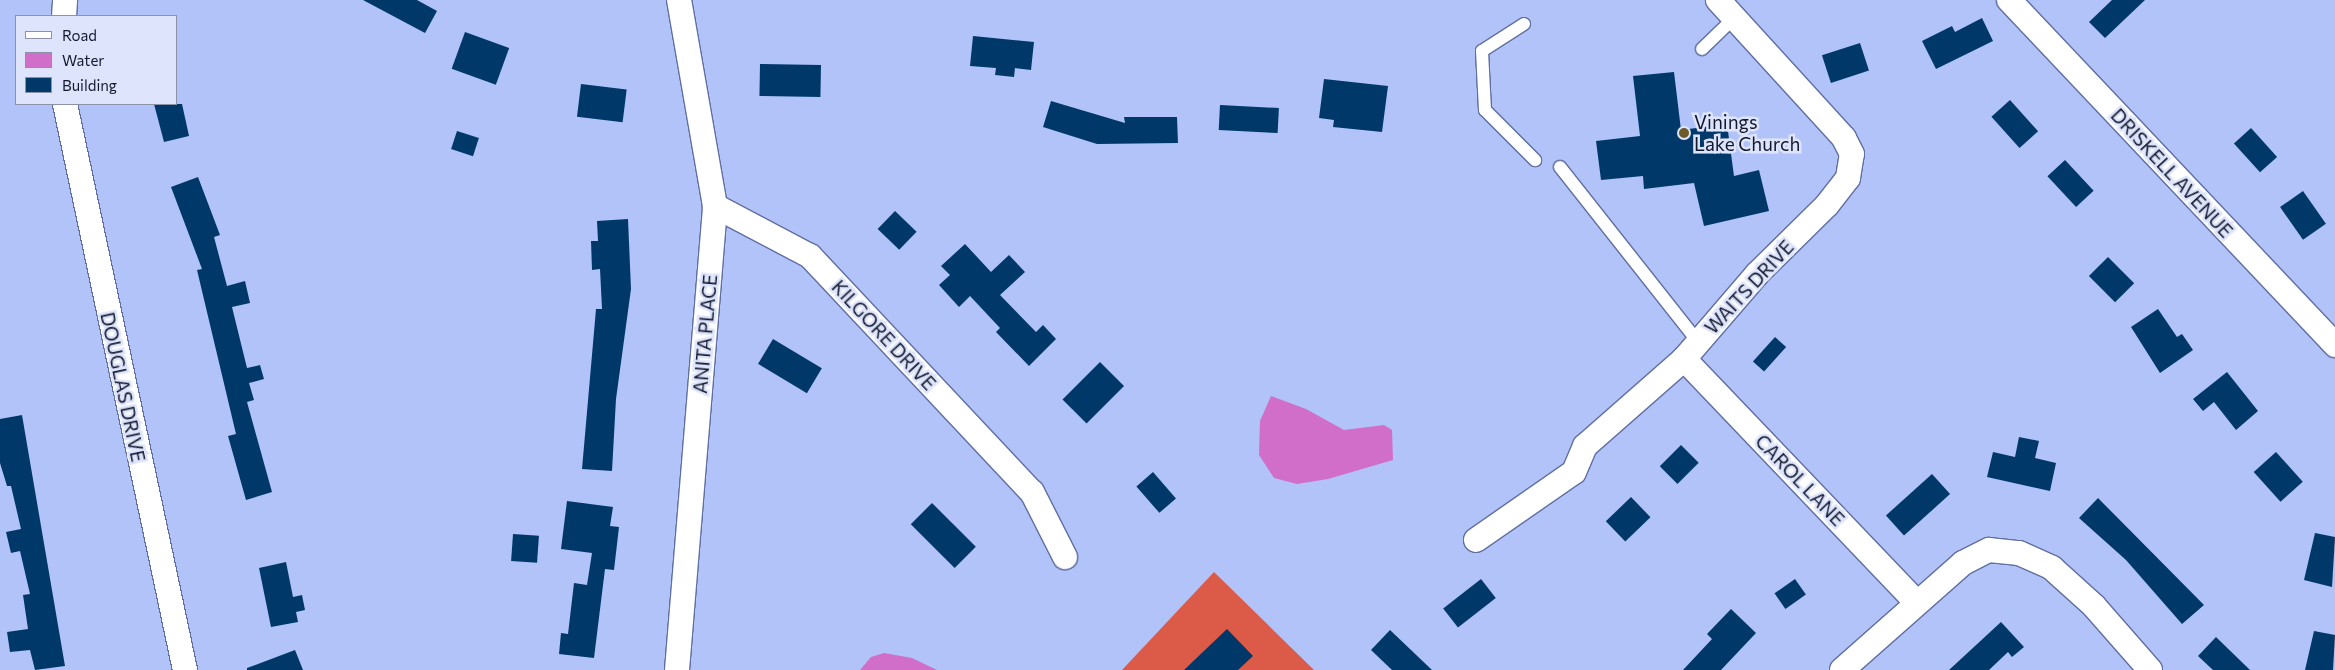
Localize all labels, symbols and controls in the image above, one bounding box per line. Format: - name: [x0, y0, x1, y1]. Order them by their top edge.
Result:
- legend: [15, 15, 178, 105]
- text: Road: [62, 26, 97, 44]
- text: Water: [62, 51, 104, 69]
- text: Building: [62, 76, 117, 94]
- street label: DRISKELL AVENUE: [2106, 104, 2238, 242]
- place label: Vinings Lake Church: [1694, 111, 1800, 155]
- marker: Vinings Lake Church: [1678, 127, 1690, 139]
- street label: WAITS DRIVE: [1700, 235, 1798, 339]
- street label: ANITA PLACE: [688, 273, 722, 395]
- street label: KILGORE DRIVE: [827, 275, 941, 395]
- street label: DOUGLAS DRIVE: [96, 310, 150, 464]
- street label: CAROL LANE: [1751, 430, 1849, 530]

